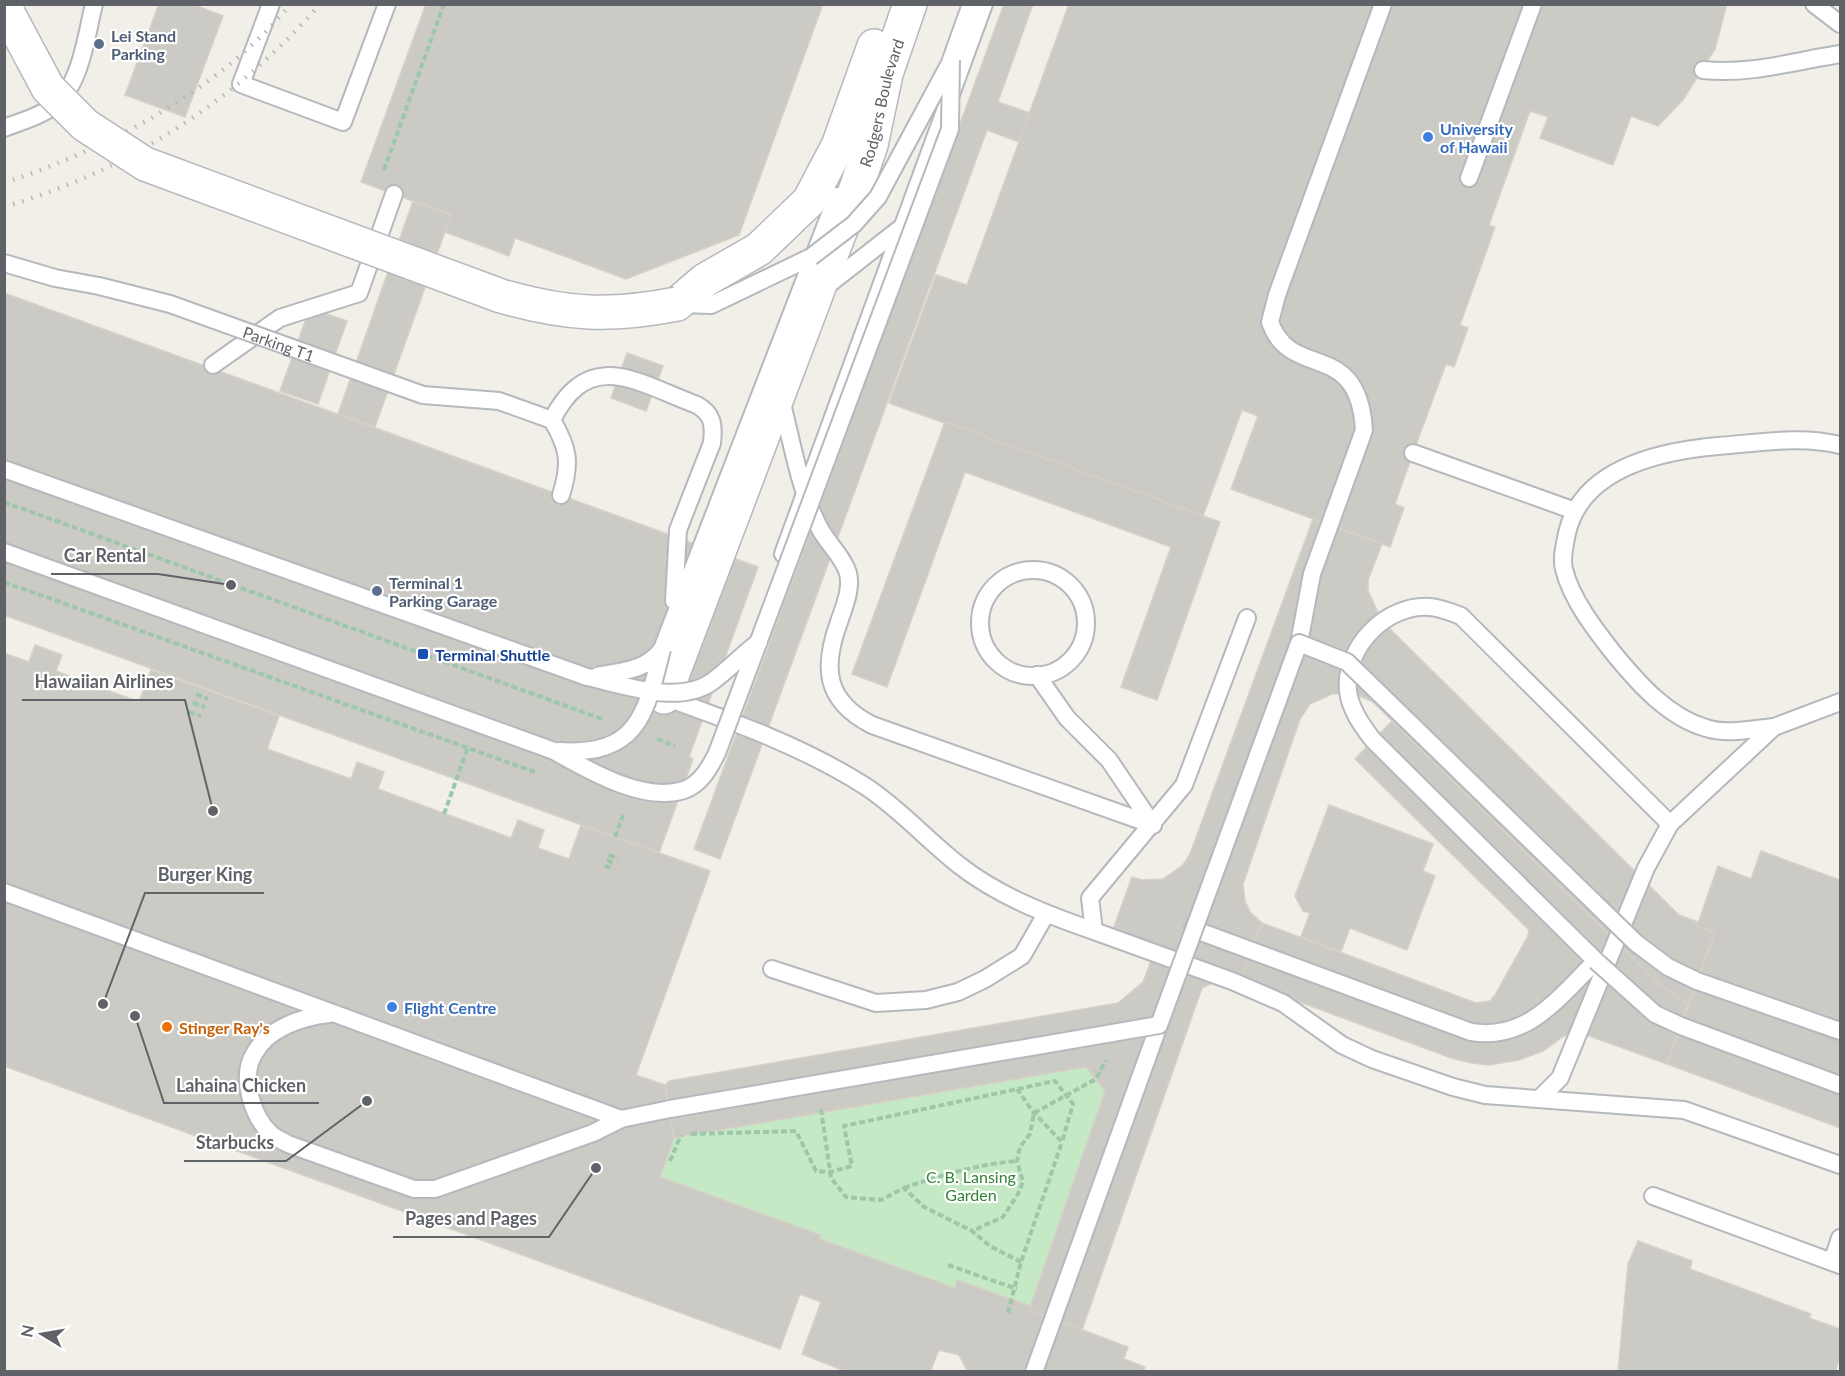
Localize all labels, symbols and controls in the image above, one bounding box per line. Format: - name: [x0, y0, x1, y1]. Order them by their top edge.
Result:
- place label: Lei Stand Parking: [111, 26, 176, 63]
- street label: Rodgers Boulevard: [855, 36, 907, 169]
- marker: Lei Stand Parking: [92, 37, 106, 51]
- place label: University of Hawaii: [1440, 119, 1513, 156]
- marker: University of Hawaii: [1421, 130, 1435, 144]
- street label: Parking T1: [241, 322, 317, 365]
- callout: Car Rental: [51, 538, 158, 574]
- text: Car Rental: [64, 544, 146, 566]
- place label: Terminal 1 Parking Garage: [389, 573, 498, 610]
- marker: Terminal 1 Parking Garage: [370, 584, 384, 598]
- place label: Terminal Shuttle: [435, 645, 551, 664]
- marker: Terminal Shuttle: [416, 647, 430, 661]
- callout: Hawaiian Airlines: [22, 664, 185, 700]
- text: Hawaiian Airlines: [35, 670, 174, 692]
- callout: Burger King: [145, 857, 264, 893]
- text: Burger King: [158, 863, 253, 885]
- place label: Flight Centre: [404, 998, 497, 1017]
- marker: Flight Centre: [385, 1000, 399, 1014]
- place label: Stinger Ray's: [179, 1018, 270, 1037]
- marker: Stinger Ray's: [160, 1020, 174, 1034]
- callout: Lahaina Chicken: [164, 1067, 319, 1103]
- text: Lahaina Chicken: [176, 1074, 306, 1096]
- callout: Starbucks: [184, 1125, 286, 1161]
- text: Starbucks: [196, 1131, 274, 1153]
- park label: C. B. Lansing Garden: [926, 1167, 1016, 1204]
- callout: Pages and Pages: [393, 1201, 549, 1237]
- text: Pages and Pages: [405, 1207, 537, 1229]
- north arrow: [12, 1304, 72, 1364]
- text: N: [16, 1323, 37, 1339]

